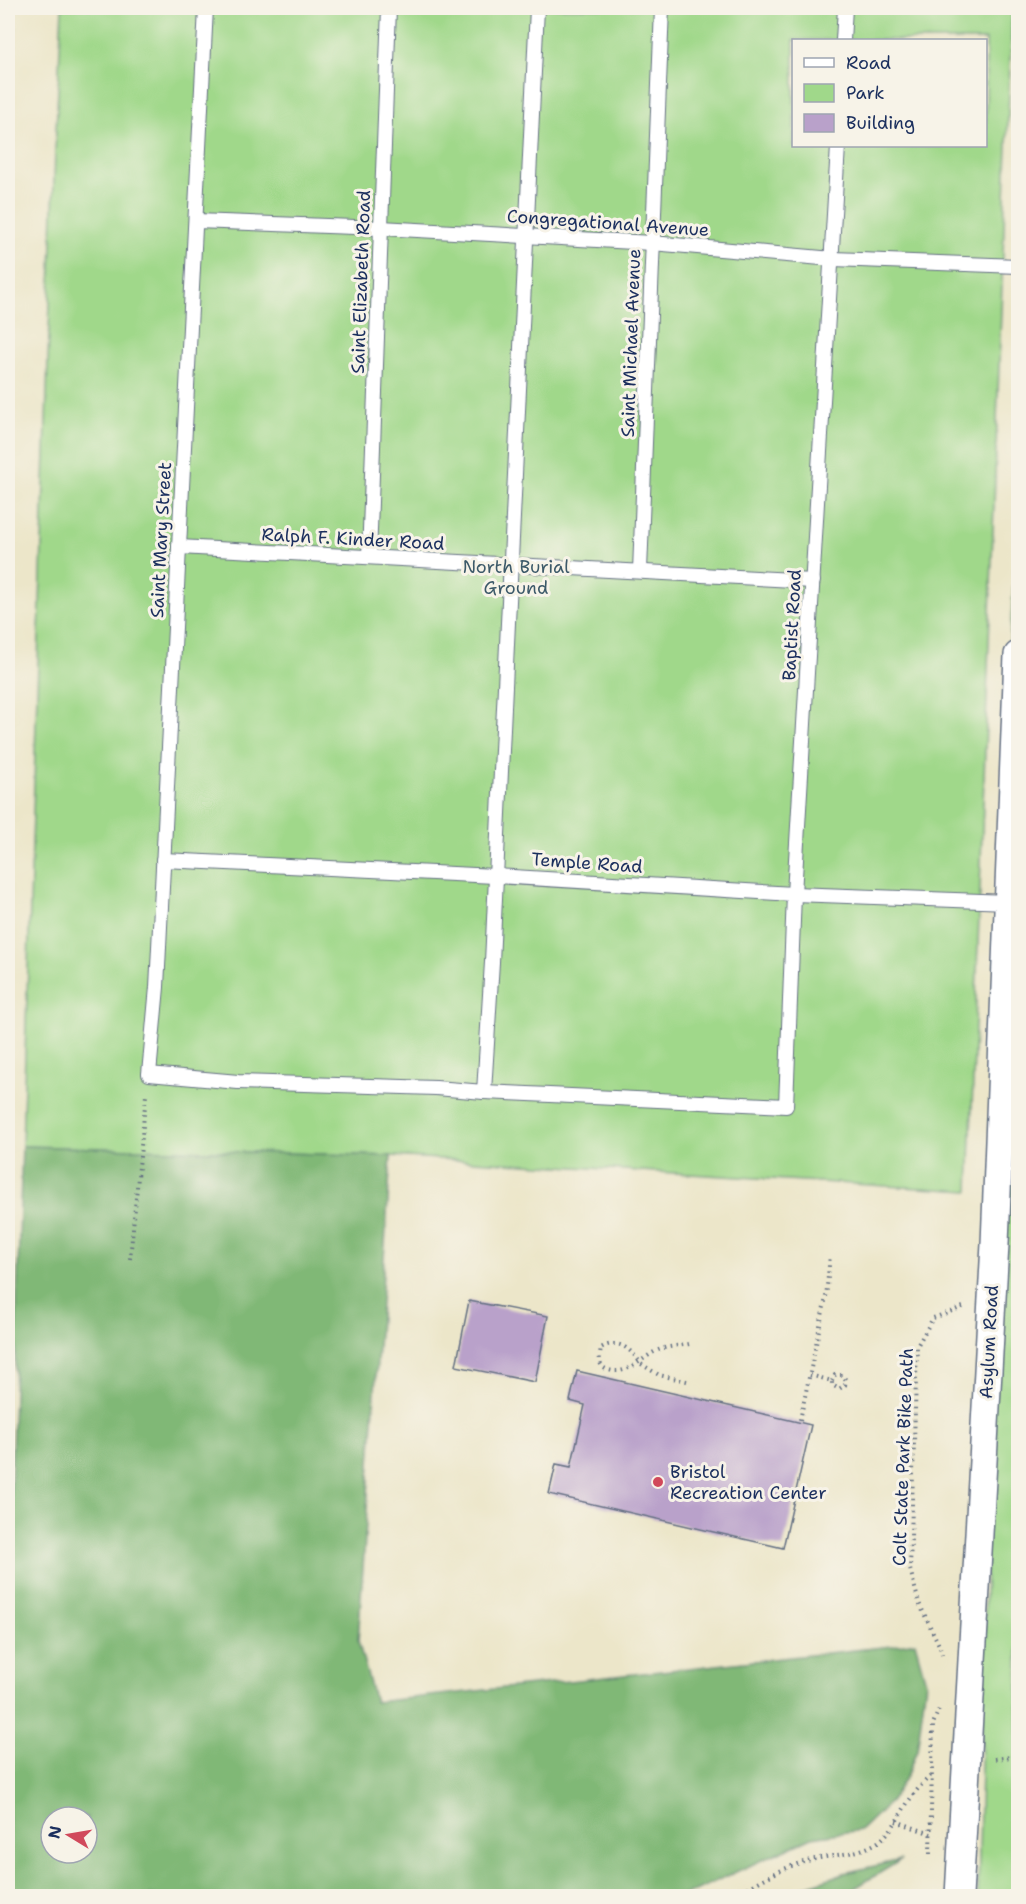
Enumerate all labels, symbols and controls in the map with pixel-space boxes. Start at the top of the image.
legend [792,39,987,147]
text: Road [846,51,891,75]
text: Park [846,81,885,105]
text: Building [846,111,915,135]
street label: Saint Elizabeth Road [346,190,376,374]
street label: Congregational Avenue [506,204,710,242]
street label: Saint Michael Avenue [616,248,646,438]
street label: Saint Mary Street [145,461,177,619]
street label: Ralph F. Kinder Road [261,522,445,556]
park label: North Burial Ground [462,555,570,600]
street label: Baptist Road [777,569,807,681]
street label: Temple Road [531,847,643,879]
street label: Asylum Road [974,1284,1004,1400]
street label: Colt State Park Bike Path [887,1347,919,1567]
place label: Bristol Recreation Center [670,1460,827,1505]
marker: Bristol Recreation Center [651,1475,665,1489]
north arrow [39,1805,99,1865]
text: N [43,1824,66,1840]

